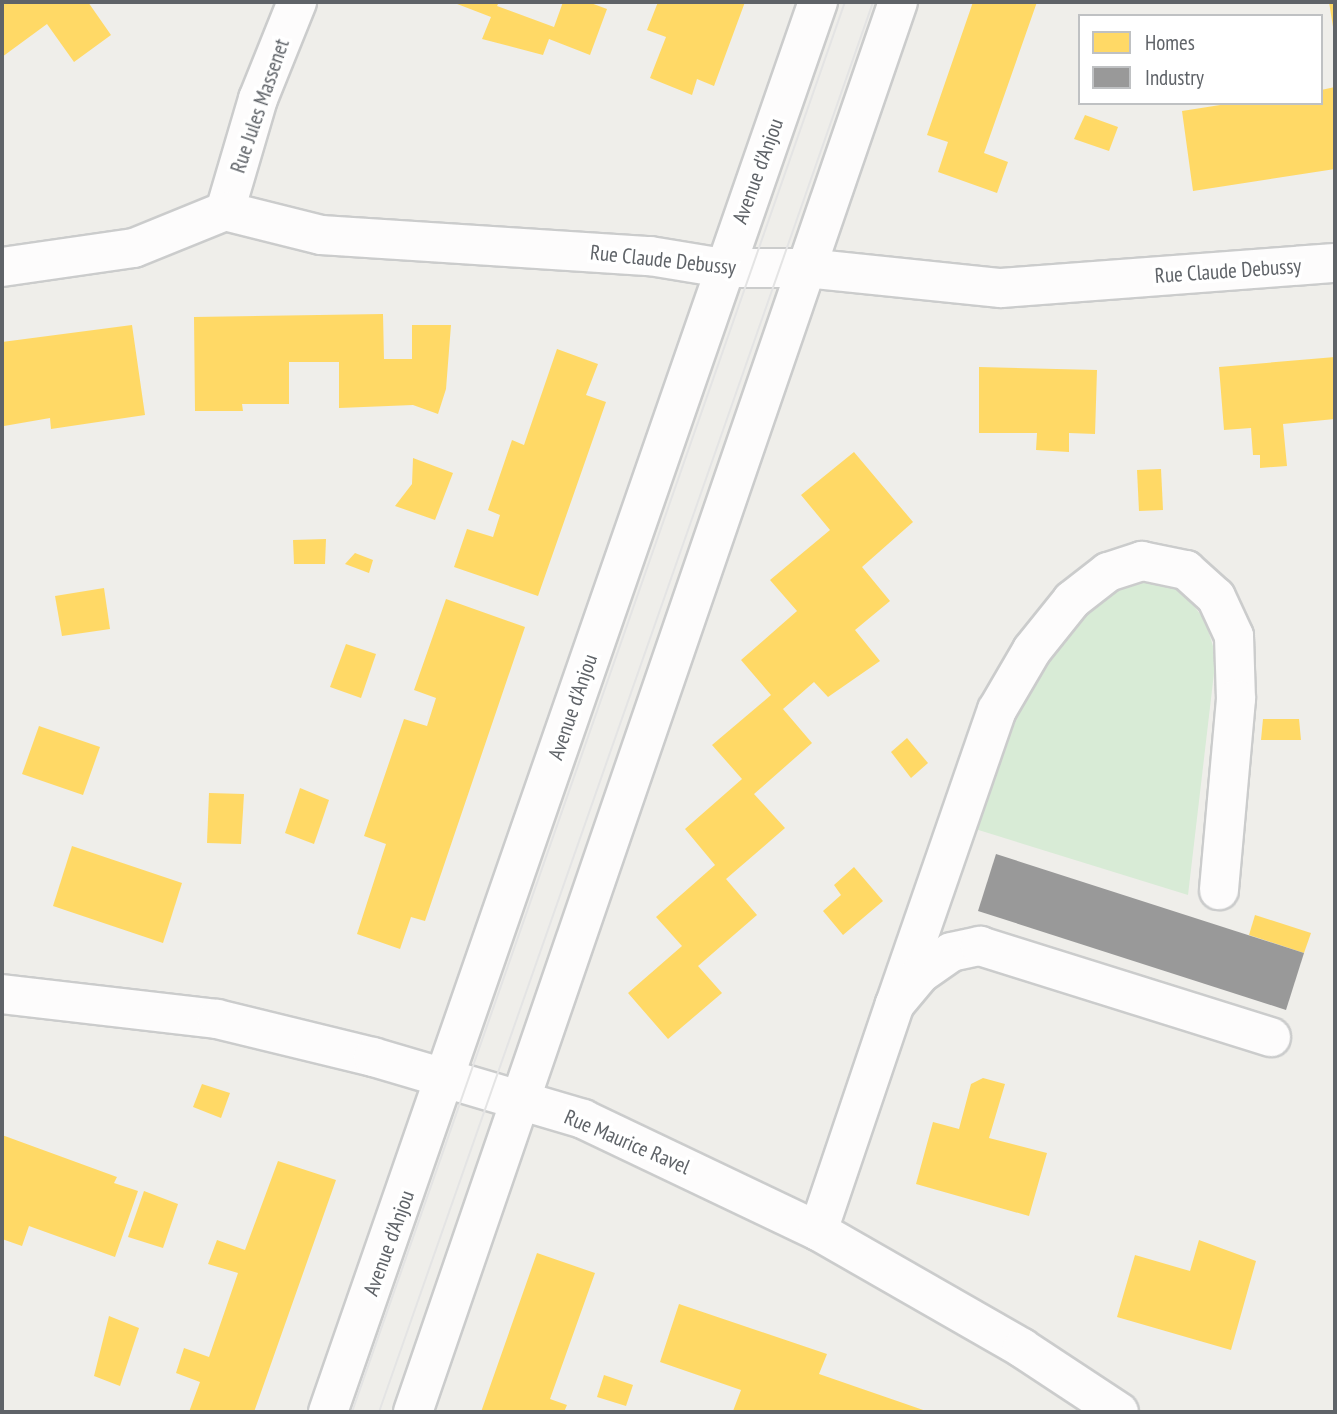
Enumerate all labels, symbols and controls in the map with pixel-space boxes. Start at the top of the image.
legend [1078,14,1323,105]
text: Homes [1145,29,1195,56]
street label: Rue Jules Massenet [225,36,295,176]
text: Industry [1145,64,1204,91]
street label: Avenue d'Anjou [727,115,789,227]
street label: Rue Claude Debussy [589,240,737,280]
street label: Rue Claude Debussy [1154,253,1302,289]
street label: Avenue d'Anjou [543,651,603,763]
street label: Rue Maurice Ravel [560,1104,694,1180]
street label: Avenue d'Anjou [358,1187,420,1299]

